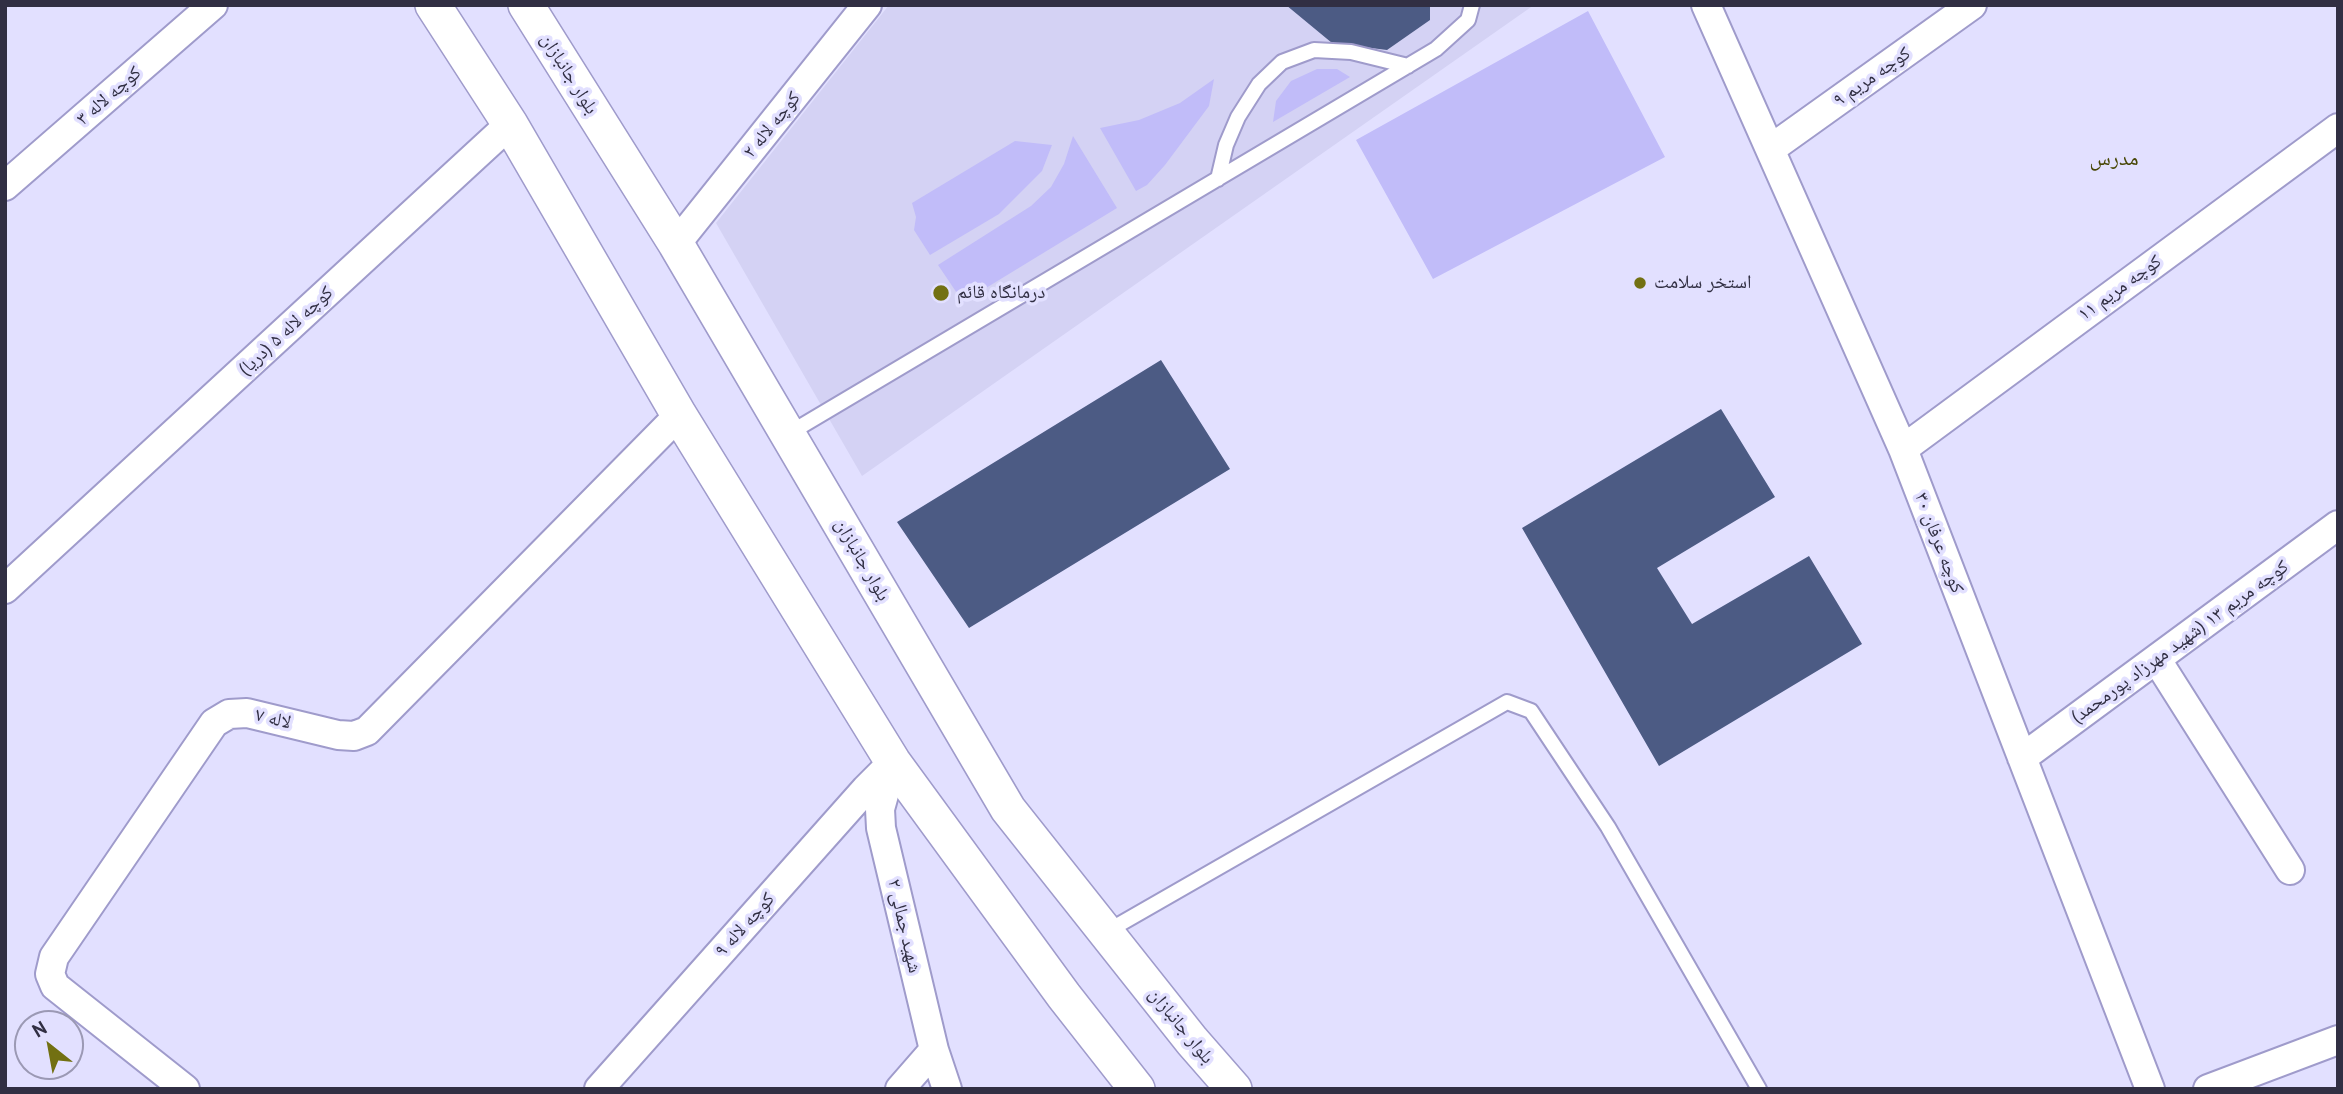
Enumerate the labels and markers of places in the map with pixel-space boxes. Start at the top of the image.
place label: استخر سلامت [1654,272,1752,294]
marker: استخر سلامت [1632,275,1648,291]
place label: درمانگاه قائم [957,282,1045,304]
marker: درمانگاه قائم [931,283,951,303]

